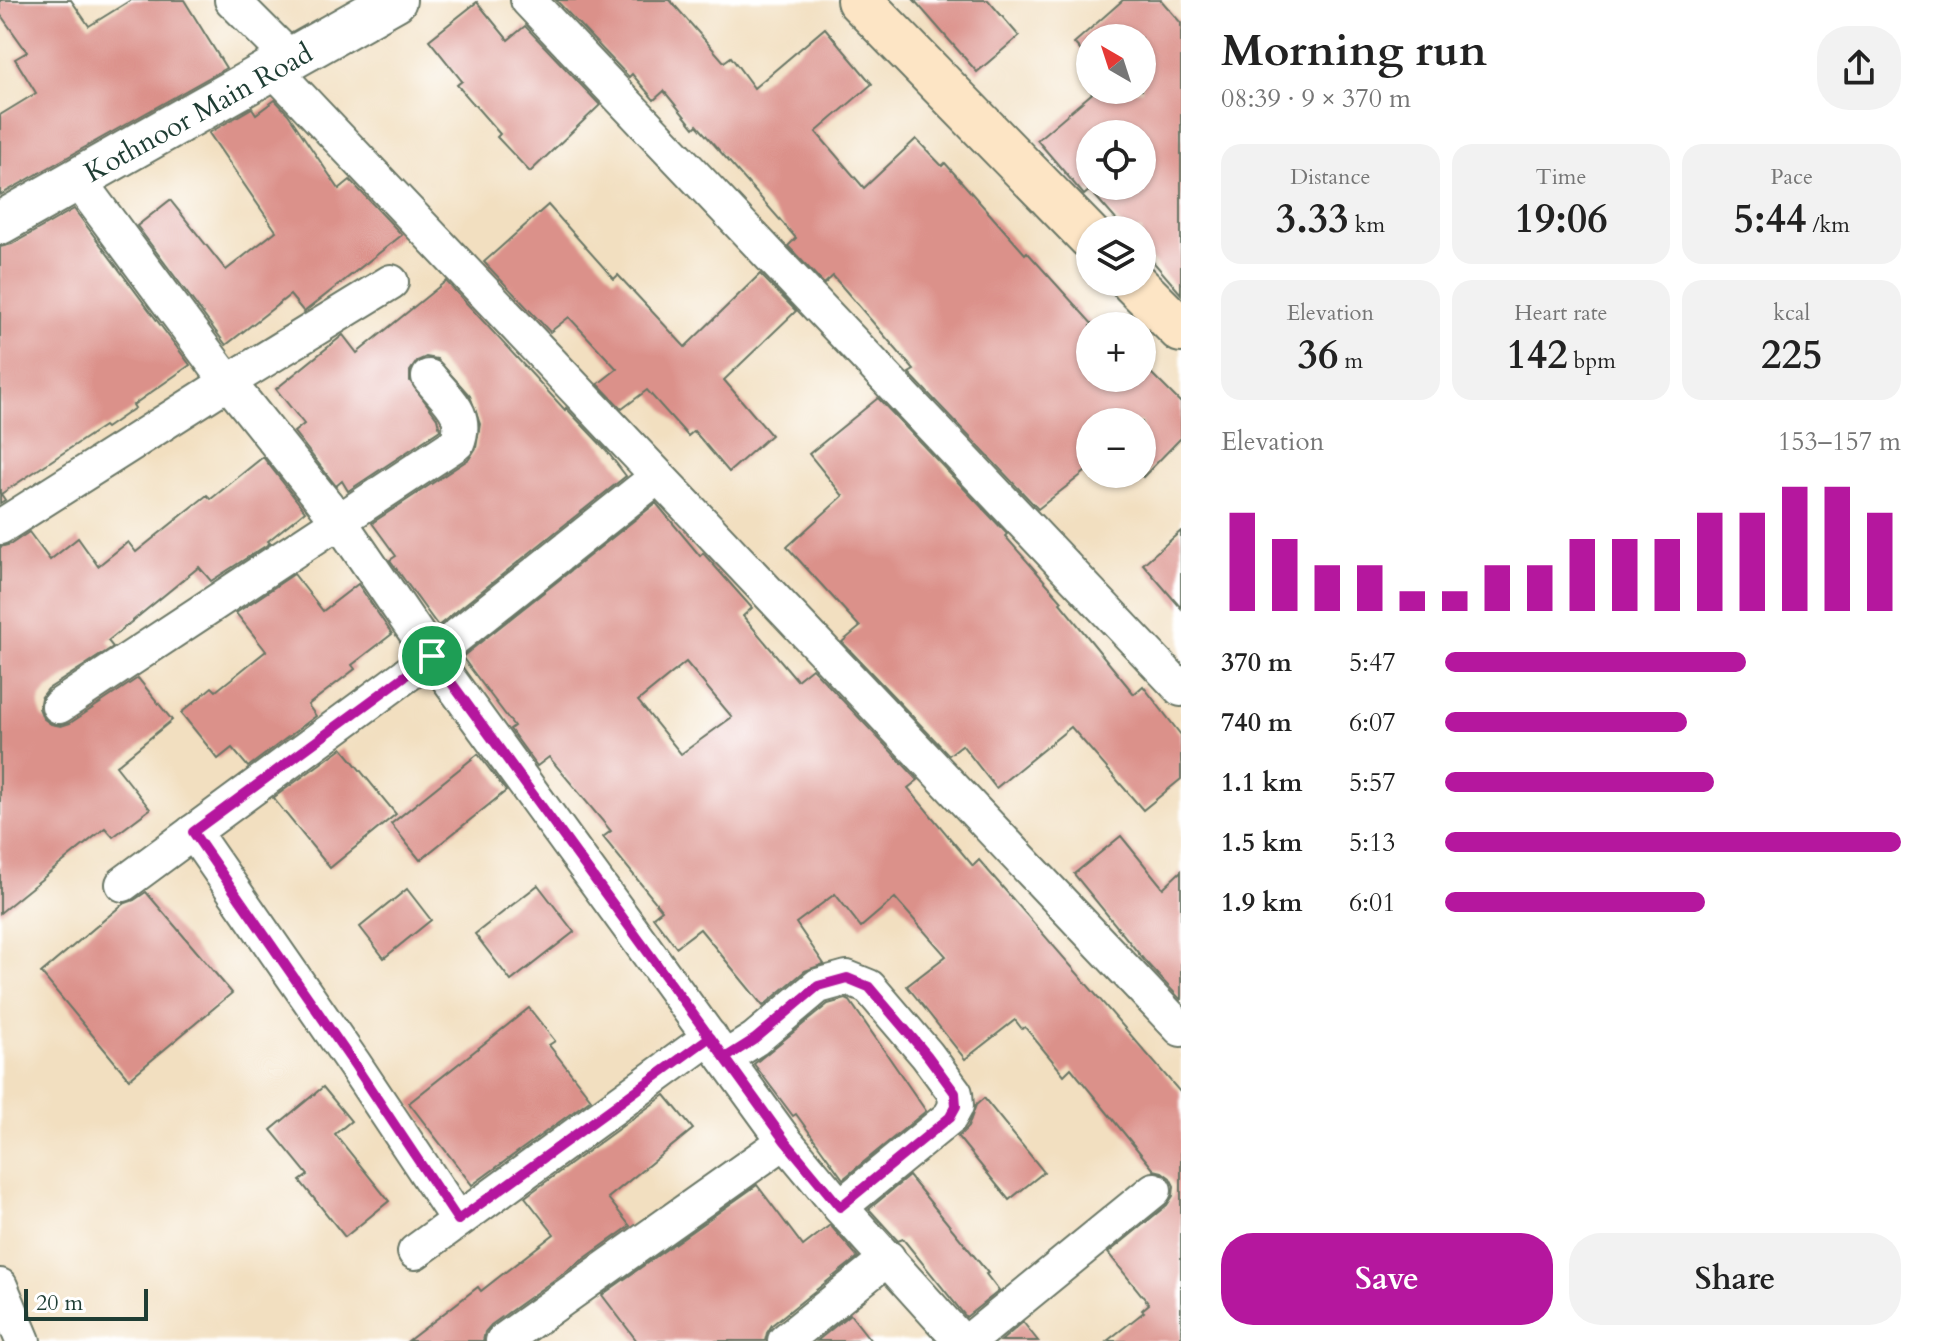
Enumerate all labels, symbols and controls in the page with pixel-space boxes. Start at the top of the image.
text: Morning run [1221,21,1487,81]
north arrow [1076,24,1156,104]
map controls [1076,24,1156,488]
button: share [1817,26,1901,110]
street label: Kothnoor Main Road [78,34,319,191]
text: 08:39 · 9 × 370 m [1221,81,1411,116]
button: locate [1076,120,1156,200]
text: Distance [1290,162,1371,192]
text: Time [1536,162,1586,192]
text: Pace [1770,162,1813,192]
text: 3.33 [1276,192,1349,247]
text: 19:06 [1514,192,1608,247]
text: 5:44 [1733,192,1806,247]
text: km [1349,210,1385,240]
text: /km [1806,210,1850,240]
button: layers [1076,216,1156,296]
text: Elevation [1287,298,1374,328]
text: Heart rate [1514,298,1608,328]
text: kcal [1773,298,1810,328]
button: + [1076,312,1156,392]
text: 36 [1298,328,1339,383]
text: 142 [1506,328,1568,383]
text: 225 [1761,328,1822,383]
text: m [1339,346,1363,376]
text: bpm [1568,346,1616,376]
button: − [1076,408,1156,488]
text: Elevation [1221,424,1324,459]
text: 153–157 m [1778,424,1901,459]
pin [398,622,466,690]
icon: arrive [410,634,454,678]
text: 370 m [1221,645,1292,680]
text: 5:47 [1349,645,1396,680]
text: 740 m [1221,705,1292,740]
text: 6:07 [1349,705,1396,740]
text: 1.1 km [1221,765,1302,800]
text: 5:57 [1349,765,1396,800]
text: 1.5 km [1221,825,1302,860]
text: 5:13 [1349,825,1396,860]
text: 1.9 km [1221,885,1302,920]
text: 6:01 [1349,885,1396,920]
button: Save [1221,1233,1553,1325]
button: Share [1569,1233,1901,1325]
scale bar [24,1285,148,1321]
text: 20 m [36,1288,83,1318]

